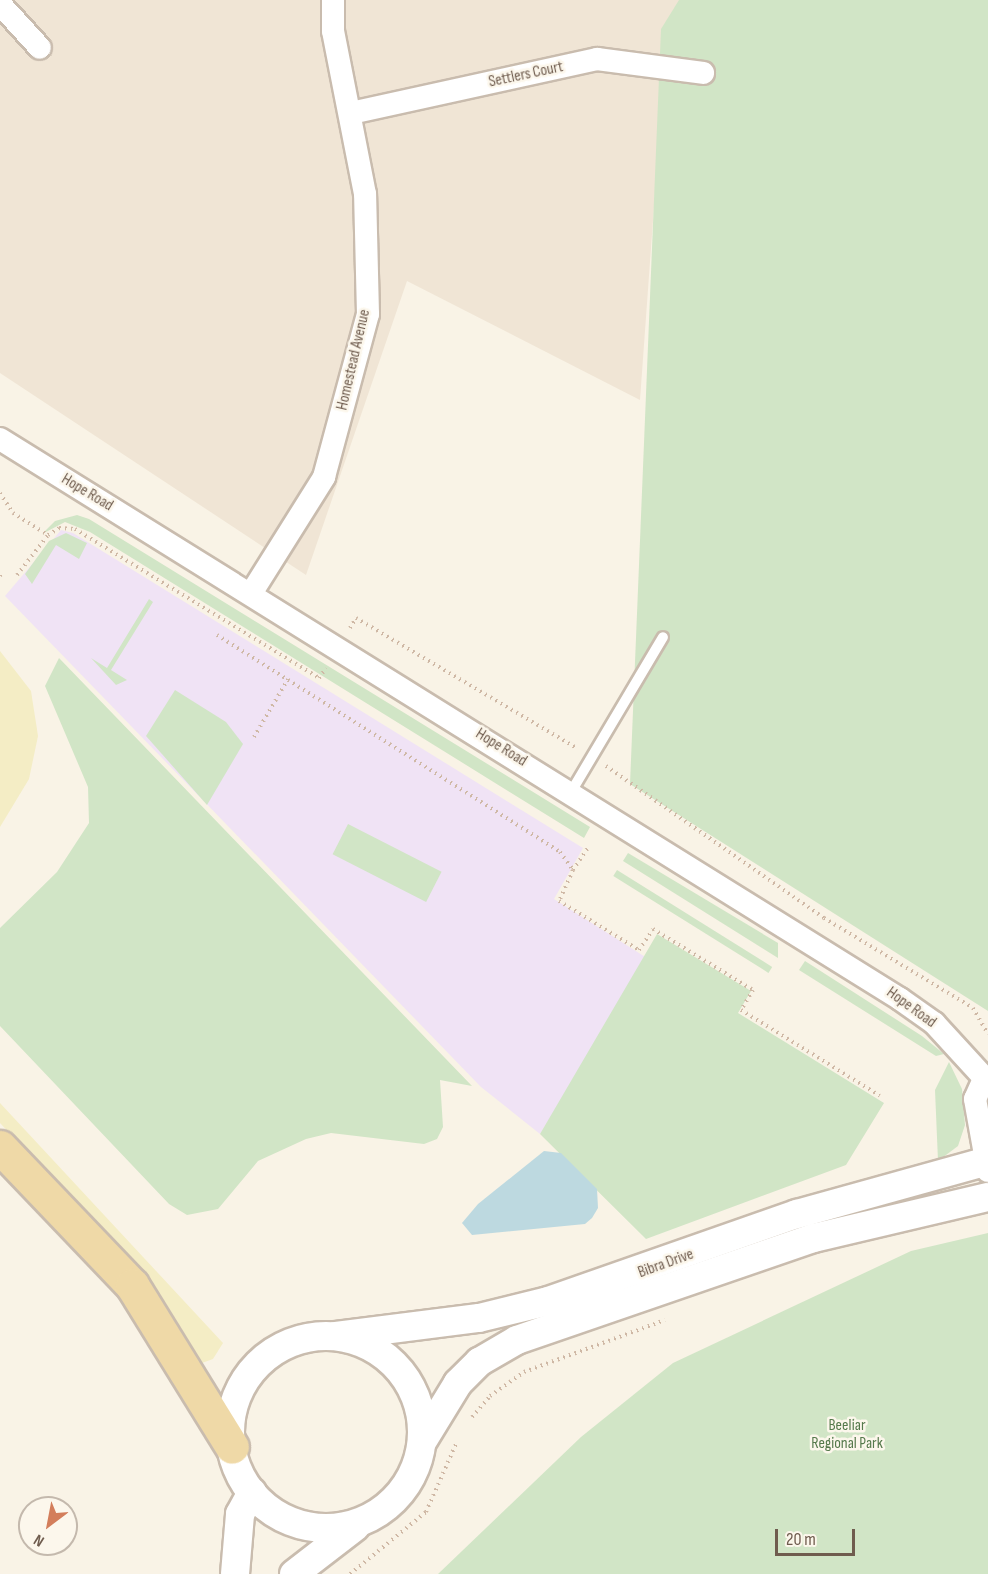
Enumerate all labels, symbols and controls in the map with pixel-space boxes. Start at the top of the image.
street label: Settlers Court [487,58,565,92]
street label: Homestead Avenue [333,308,375,412]
street label: Hope Road [58,470,116,516]
street label: Hope Road [472,725,530,771]
street label: Hope Road [882,983,940,1033]
street label: Bibra Drive [636,1245,696,1283]
park label: Beeliar Regional Park [811,1416,883,1454]
north arrow [18,1496,78,1556]
scale bar [778,1517,858,1555]
text: 20 m [786,1529,816,1550]
text: N [31,1530,48,1550]

